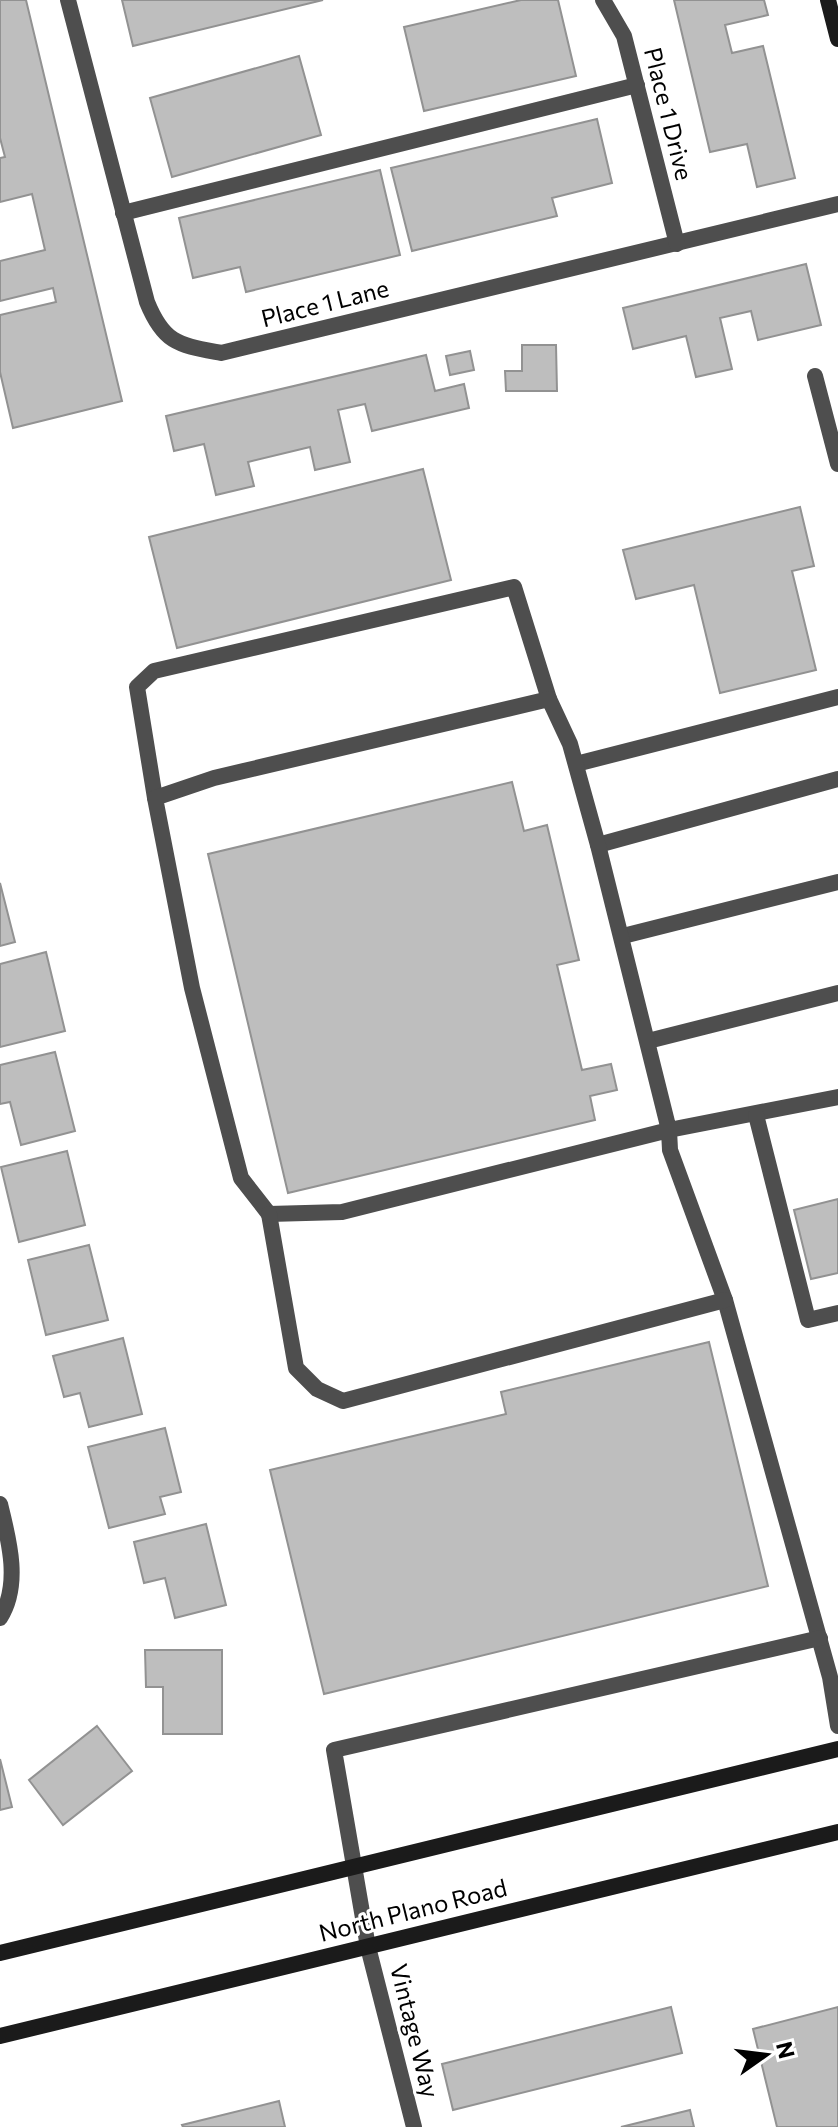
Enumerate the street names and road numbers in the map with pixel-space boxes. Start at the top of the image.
street label: Place 1 Drive [639,44,700,183]
street label: Place 1 Lane [258,273,391,332]
street label: North Plano Road [316,1872,510,1947]
street label: Vintage Way [385,1961,446,2100]

